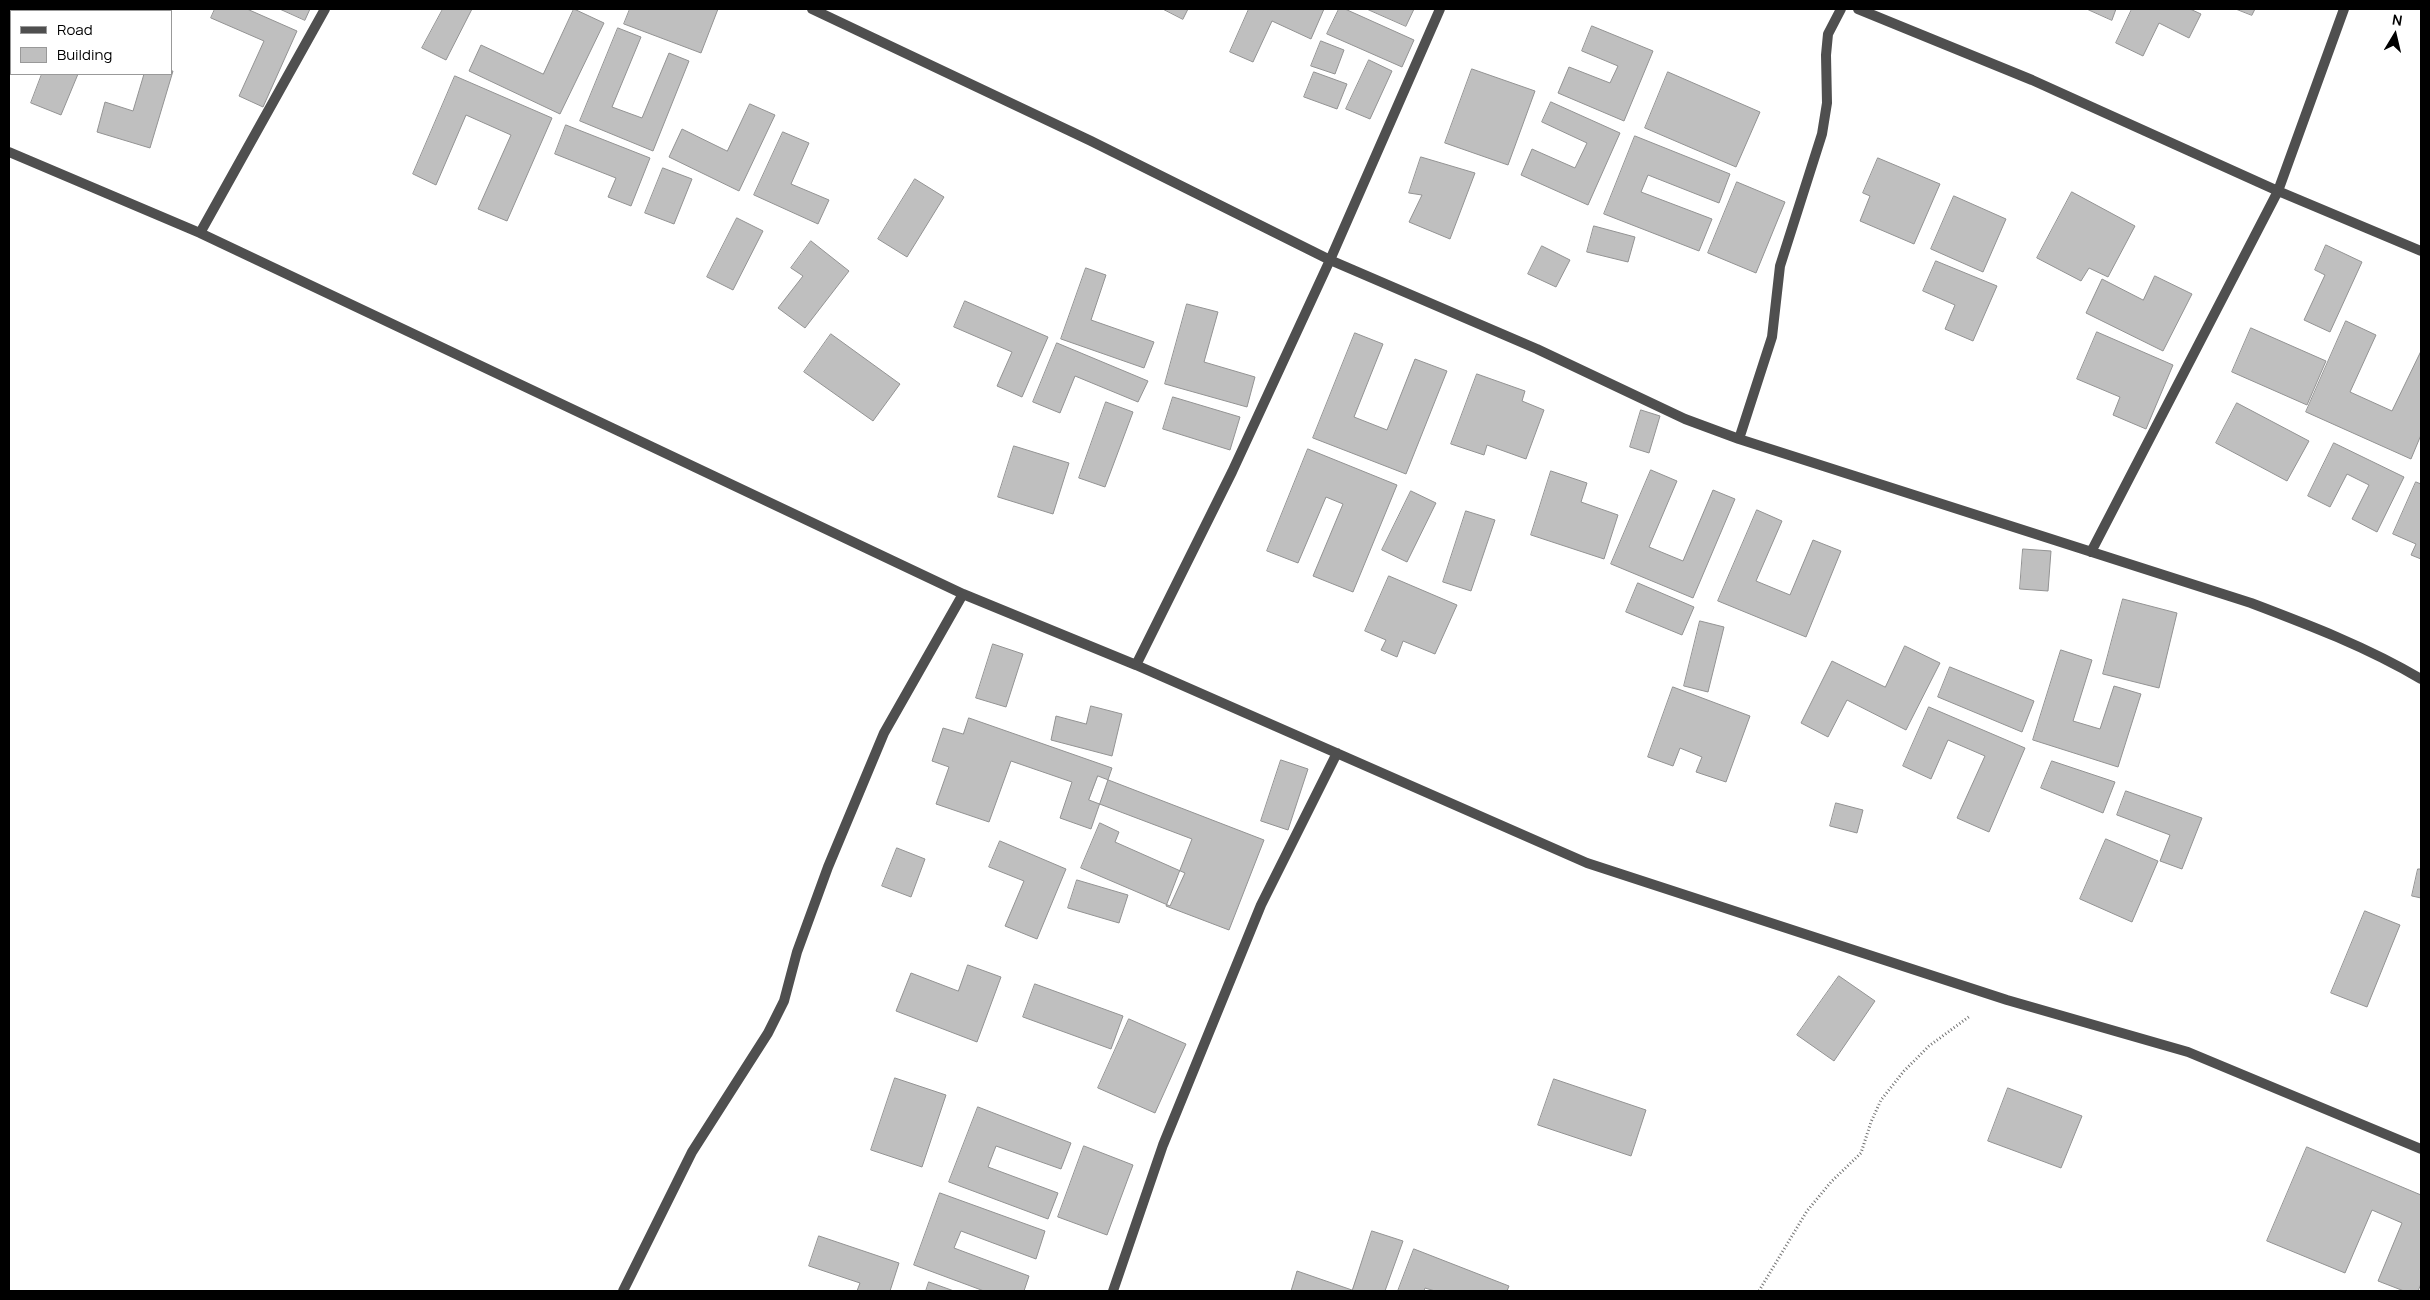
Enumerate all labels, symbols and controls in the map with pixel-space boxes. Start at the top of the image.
legend [10,10,172,75]
north arrow [2370,10,2420,60]
text: N [2391,10,2404,30]
text: Road [57,19,93,40]
text: Building [57,44,112,65]

